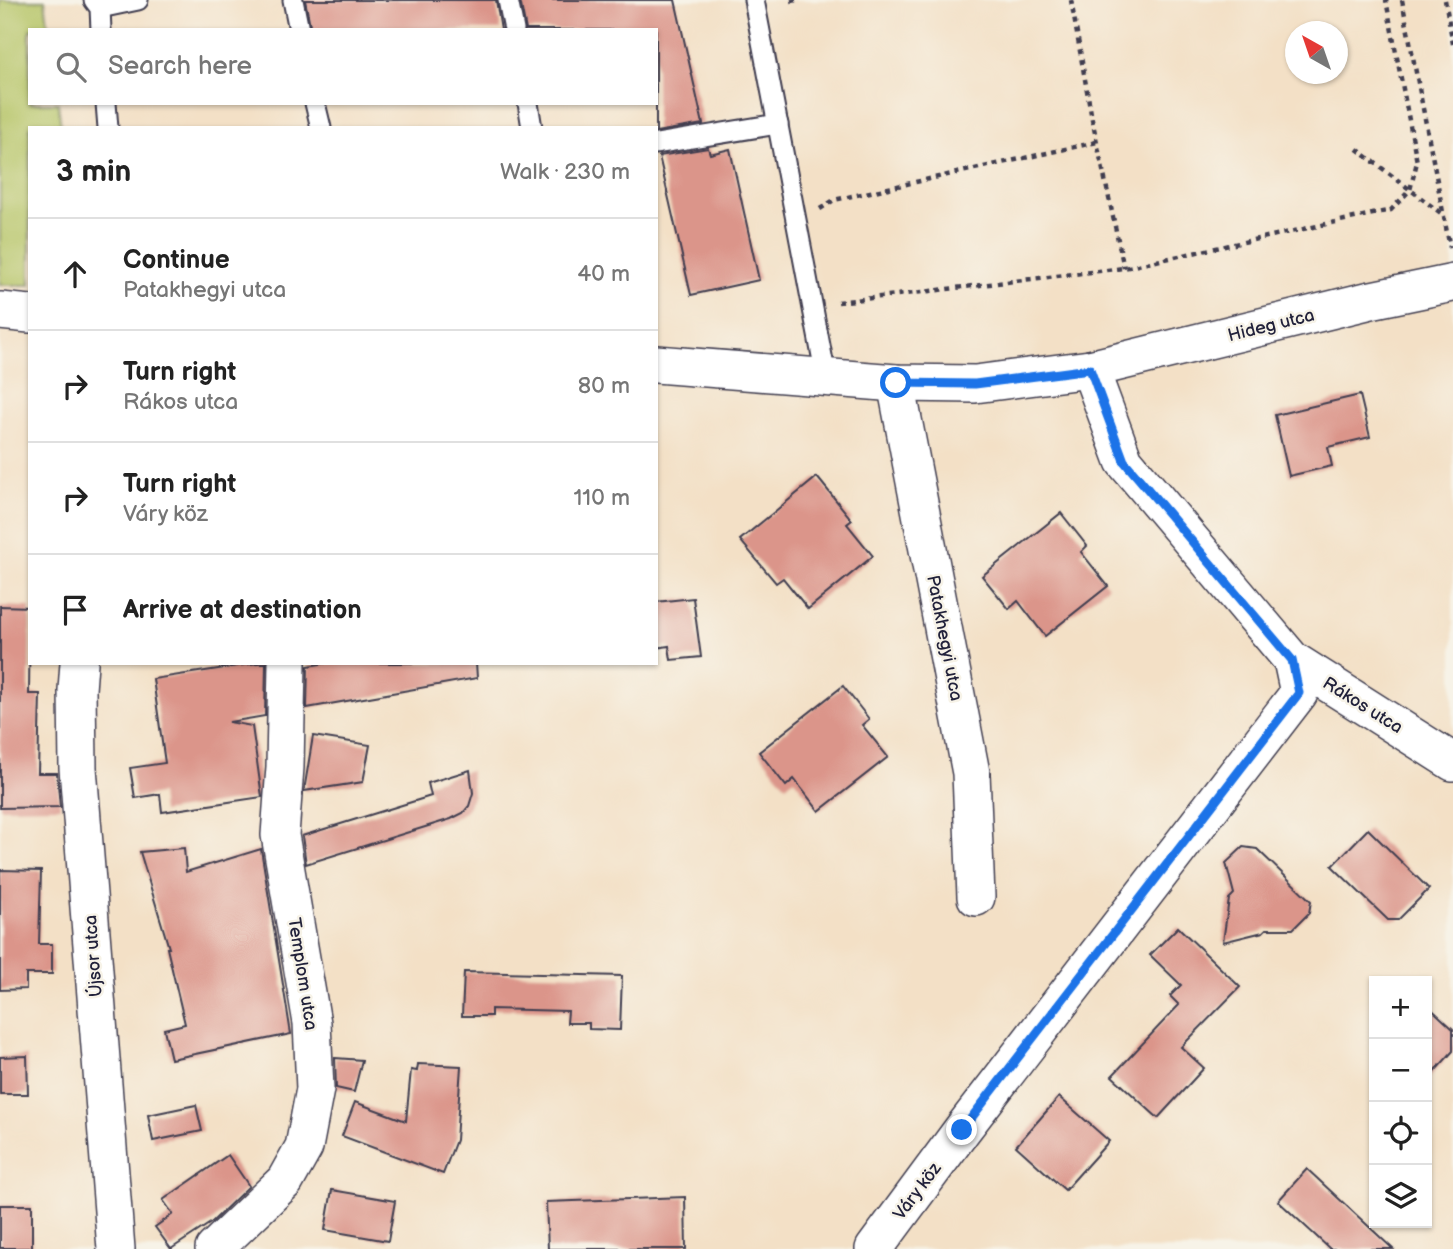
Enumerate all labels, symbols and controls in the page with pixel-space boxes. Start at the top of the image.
north arrow [1285,21,1348,84]
search box [28,28,658,105]
icon: search [52,48,90,86]
text: Search here [108,51,252,82]
text: 3 min [56,154,131,190]
text: Walk · 230 m [500,158,630,186]
text: Continue [123,245,230,276]
icon: ahead [56,255,94,293]
text: 40 m [577,260,630,288]
text: Patakhegyi utca [123,276,286,304]
street label: Hideg utca [1226,305,1317,346]
text: Turn right [123,357,236,388]
icon: right [56,367,94,405]
route start [880,367,911,398]
text: 80 m [578,372,630,400]
text: Rákos utca [123,388,238,416]
text: Turn right [123,469,236,500]
icon: right [56,479,94,517]
text: 110 m [573,484,630,512]
text: Váry köz [123,500,208,528]
street label: Patakhegyi utca [922,573,967,703]
icon: arrive [56,591,94,629]
text: Arrive at destination [123,595,362,626]
street label: Rákos utca [1319,673,1407,738]
street label: Újsor utca [78,914,107,998]
street label: Templom utca [283,916,322,1032]
map controls [1369,976,1432,1228]
button: + [1369,976,1432,1039]
button: − [1369,1039,1432,1102]
button: locate [1369,1102,1432,1165]
route end [946,1114,977,1145]
street label: Váry köz [889,1158,946,1224]
button: layers [1369,1165,1432,1228]

